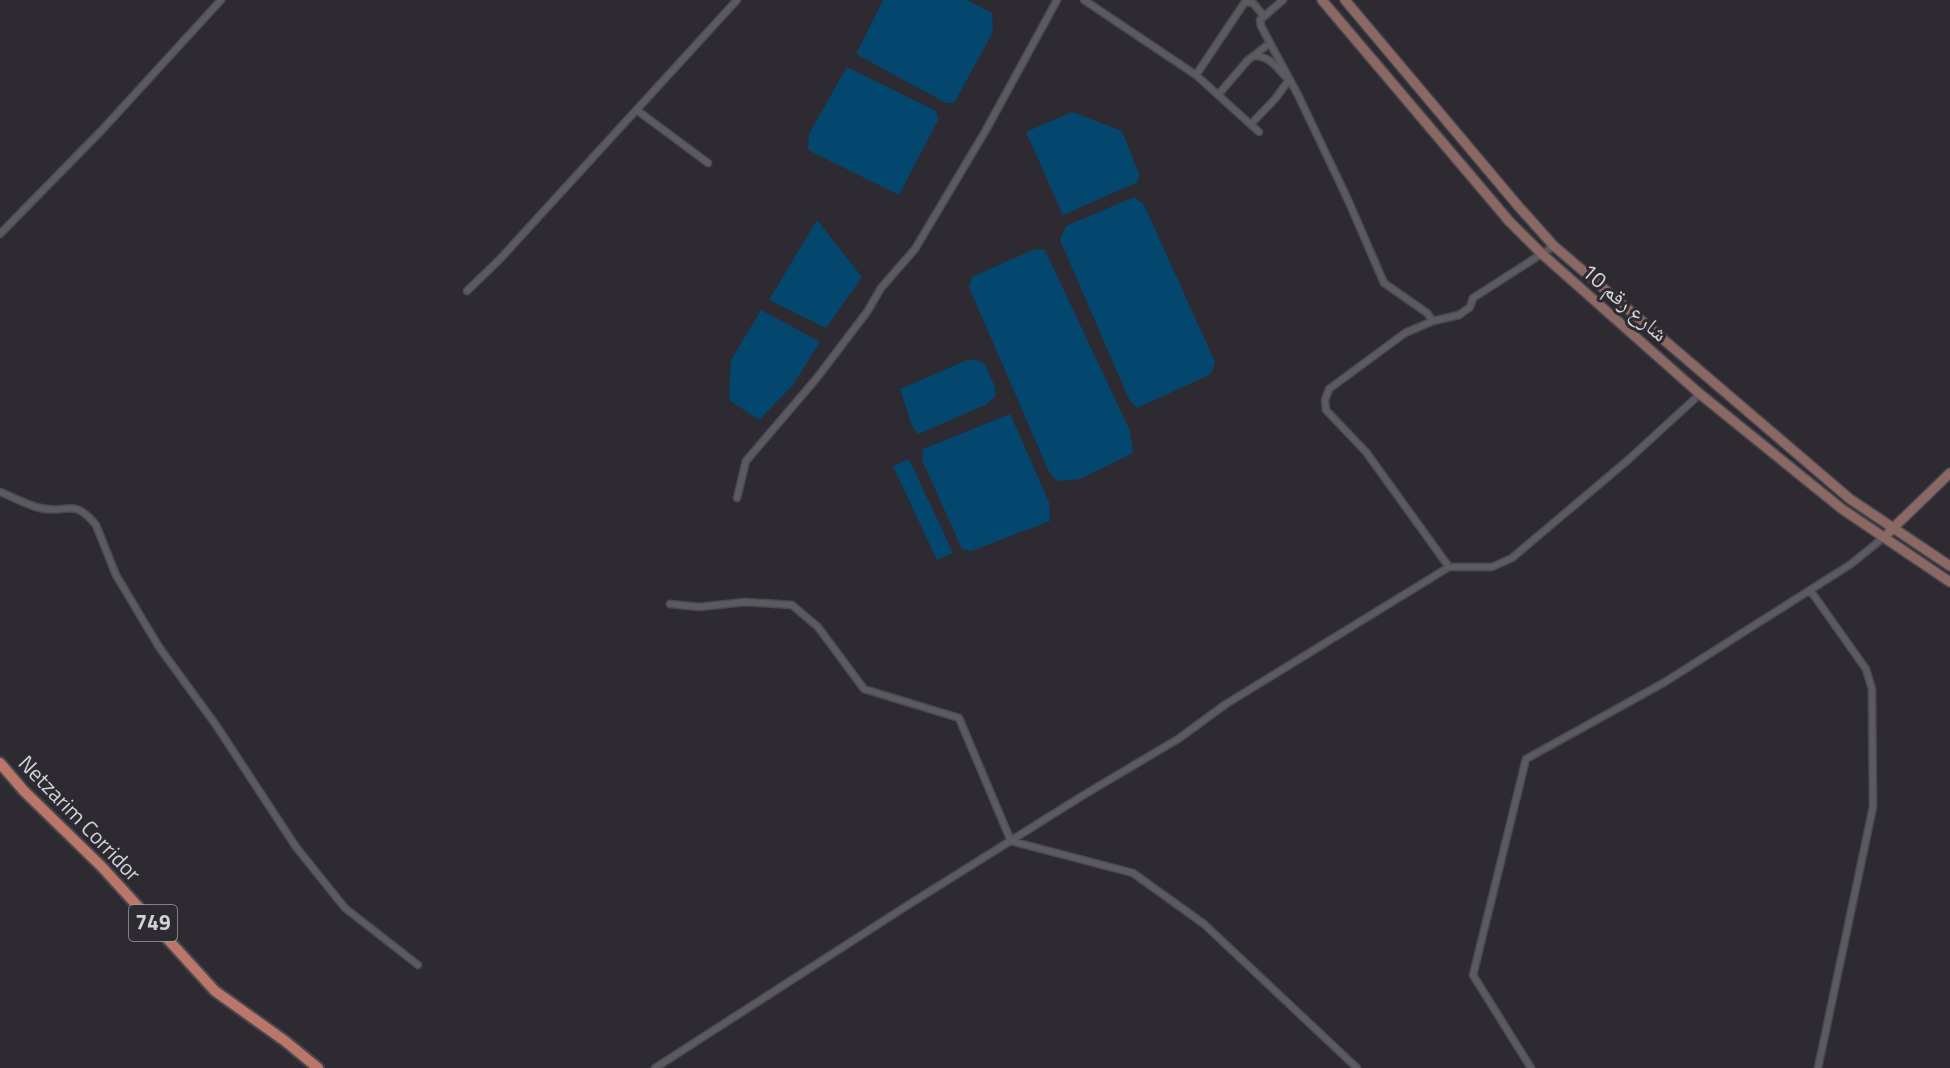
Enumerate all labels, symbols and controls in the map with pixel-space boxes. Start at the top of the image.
street label: شارع رقم 10 [1574,255,1676,349]
street label: Netzarim Corridor [11,747,150,889]
road number: 749 [129,905,177,941]

